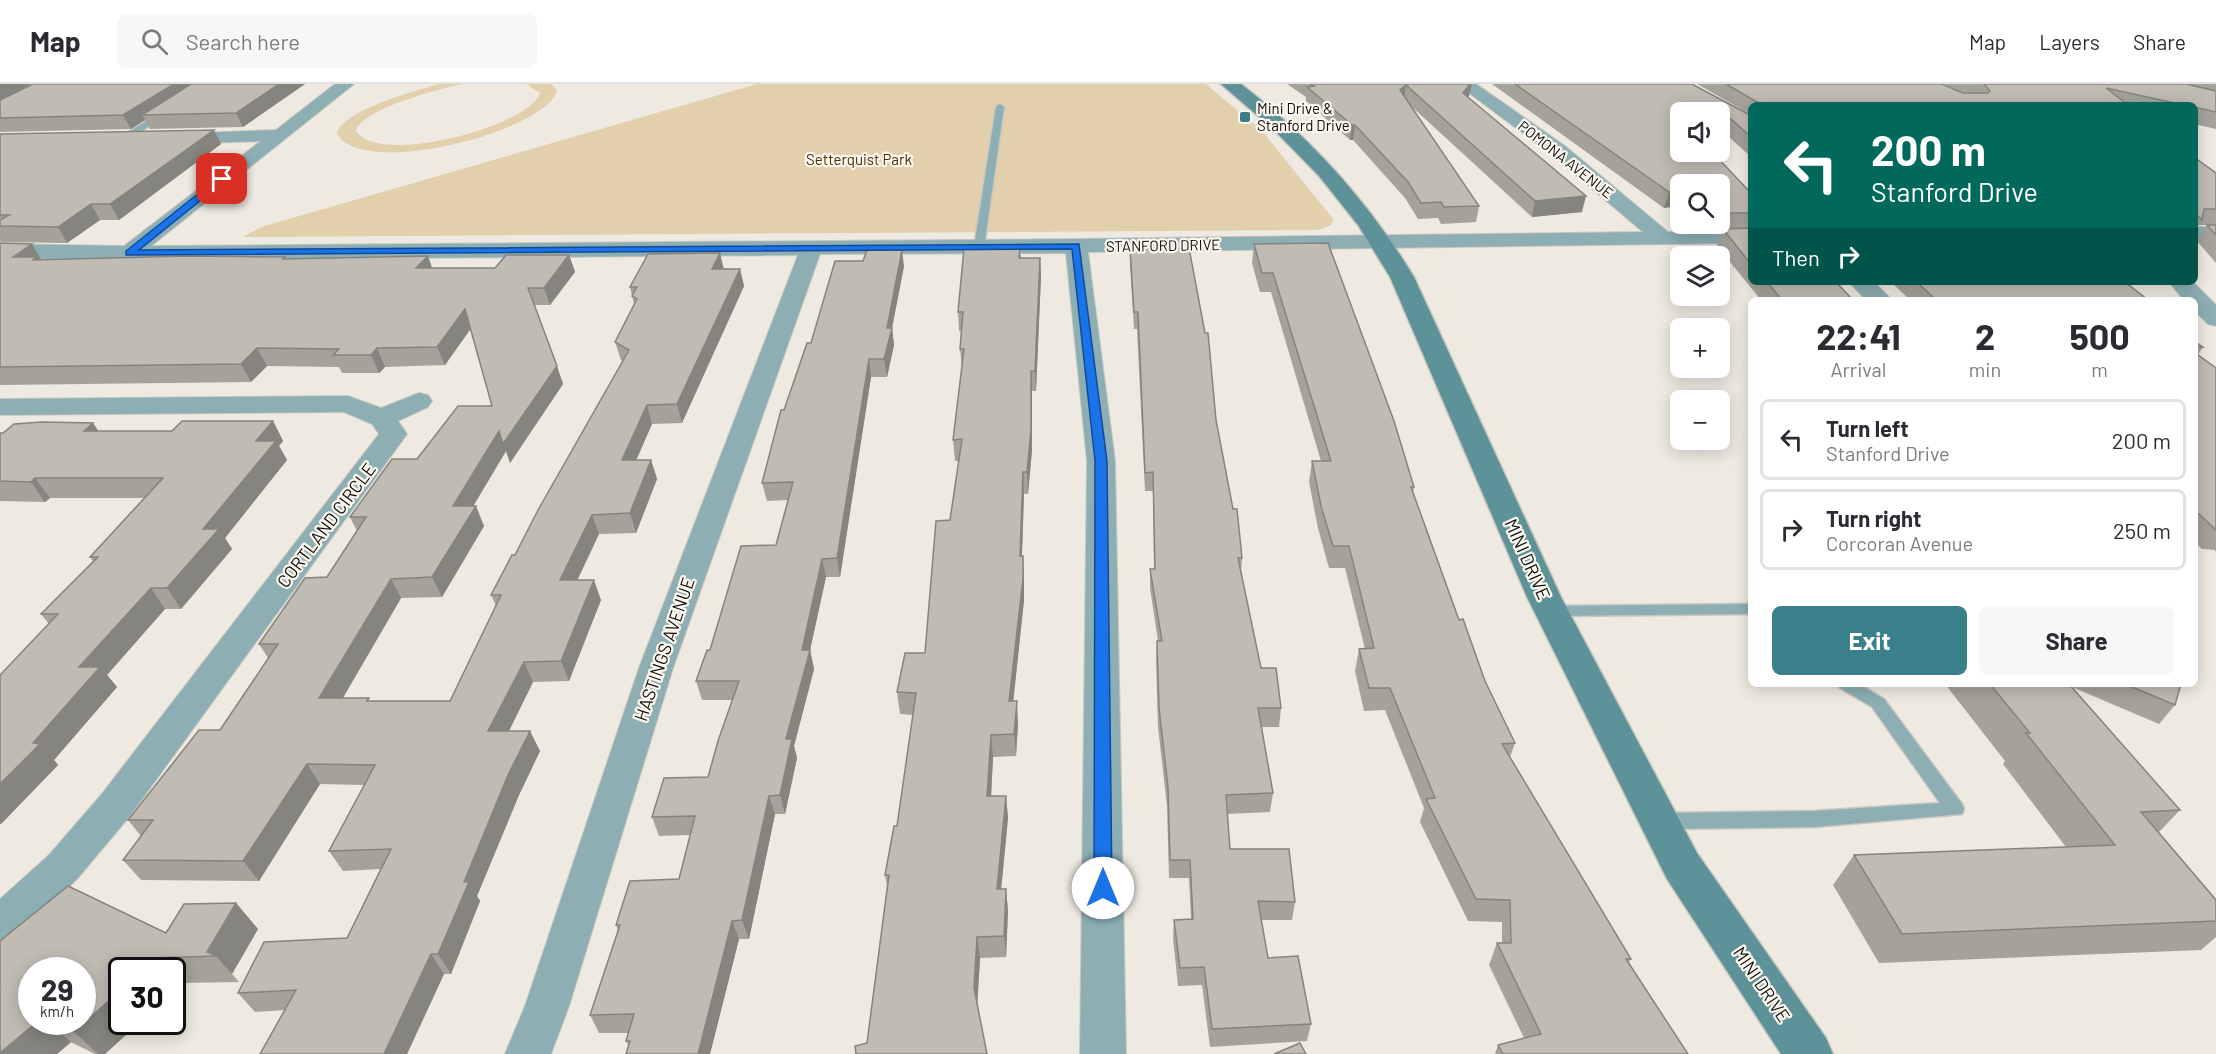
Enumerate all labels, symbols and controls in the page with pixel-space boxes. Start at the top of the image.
search box [117,14,537,68]
text: Map [30,24,81,58]
icon: search [138,25,171,58]
text: Search here [186,28,300,54]
text: Map [1969,29,2006,54]
text: Layers [2039,29,2100,54]
text: Share [2133,29,2186,54]
place label: Mini Drive & Stanford Drive [1257,99,1350,134]
map controls [1670,102,1730,450]
button: sound [1670,102,1730,162]
marker: Mini Drive & Stanford Drive [1238,110,1252,124]
street label: POMONA AVENUE [1515,116,1617,202]
text: 200 m [1871,124,1986,174]
icon: left [1772,126,1850,204]
park label: Setterquist Park [806,150,912,168]
pin [196,153,247,204]
icon: arrive [205,162,238,195]
button: search [1670,174,1730,234]
text: Stanford Drive [1871,175,2038,207]
street label: STANFORD DRIVE [1106,235,1220,255]
icon: right [1832,240,1865,273]
text: Then [1772,244,1820,270]
button: layers [1670,246,1730,306]
text: 22:41 [1816,314,1901,357]
text: 2 [1975,314,1995,357]
text: 500 [2069,314,2130,357]
button: + [1670,318,1730,378]
text: Arrival [1830,357,1886,381]
text: min [1969,357,2001,381]
text: m [2091,357,2108,381]
button: − [1670,390,1730,450]
text: Turn left [1826,415,1909,441]
icon: left [1775,423,1808,456]
text: 200 m [2112,427,2171,453]
text: Stanford Drive [1826,441,1950,465]
street label: CORTLAND CIRCLE [272,458,380,592]
text: Turn right [1826,505,1921,531]
icon: right [1775,513,1808,546]
street label: MINI DRIVE [1500,515,1556,603]
text: 250 m [2113,517,2171,543]
text: Corcoran Avenue [1826,531,1973,555]
street label: HASTINGS AVENUE [629,574,699,724]
button: Exit [1772,606,1967,675]
button: Share [1979,606,2174,675]
position arrow [1071,856,1135,920]
street label: MINI DRIVE [1729,942,1795,1026]
speed limit sign: 30 [108,957,186,1035]
text: 29 [41,971,73,1007]
text: km/h [40,1002,74,1020]

